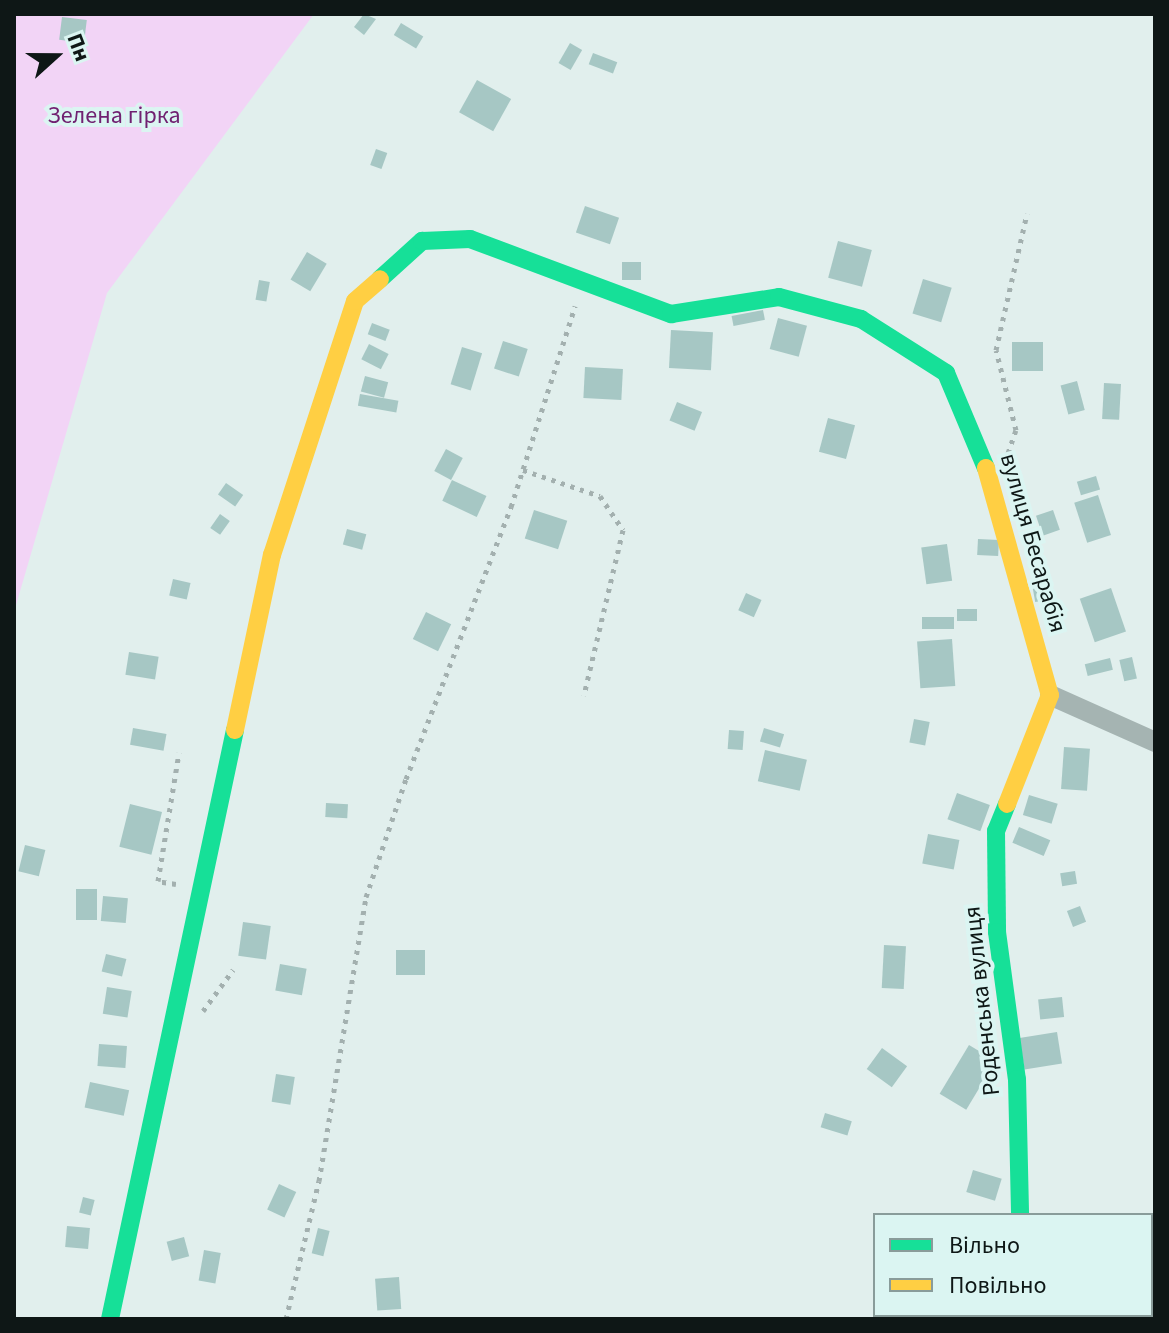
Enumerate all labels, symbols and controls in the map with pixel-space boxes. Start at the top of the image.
north arrow [16,16,96,96]
text: Пн [59,29,98,66]
park label: Зелена гірка [48,102,180,130]
street label: вулиця Бесарабія [994,450,1072,636]
street label: Роденська вулиця [958,905,1006,1097]
legend [873,1213,1153,1317]
text: Вільно [949,1228,1020,1263]
text: Повільно [949,1268,1047,1303]

